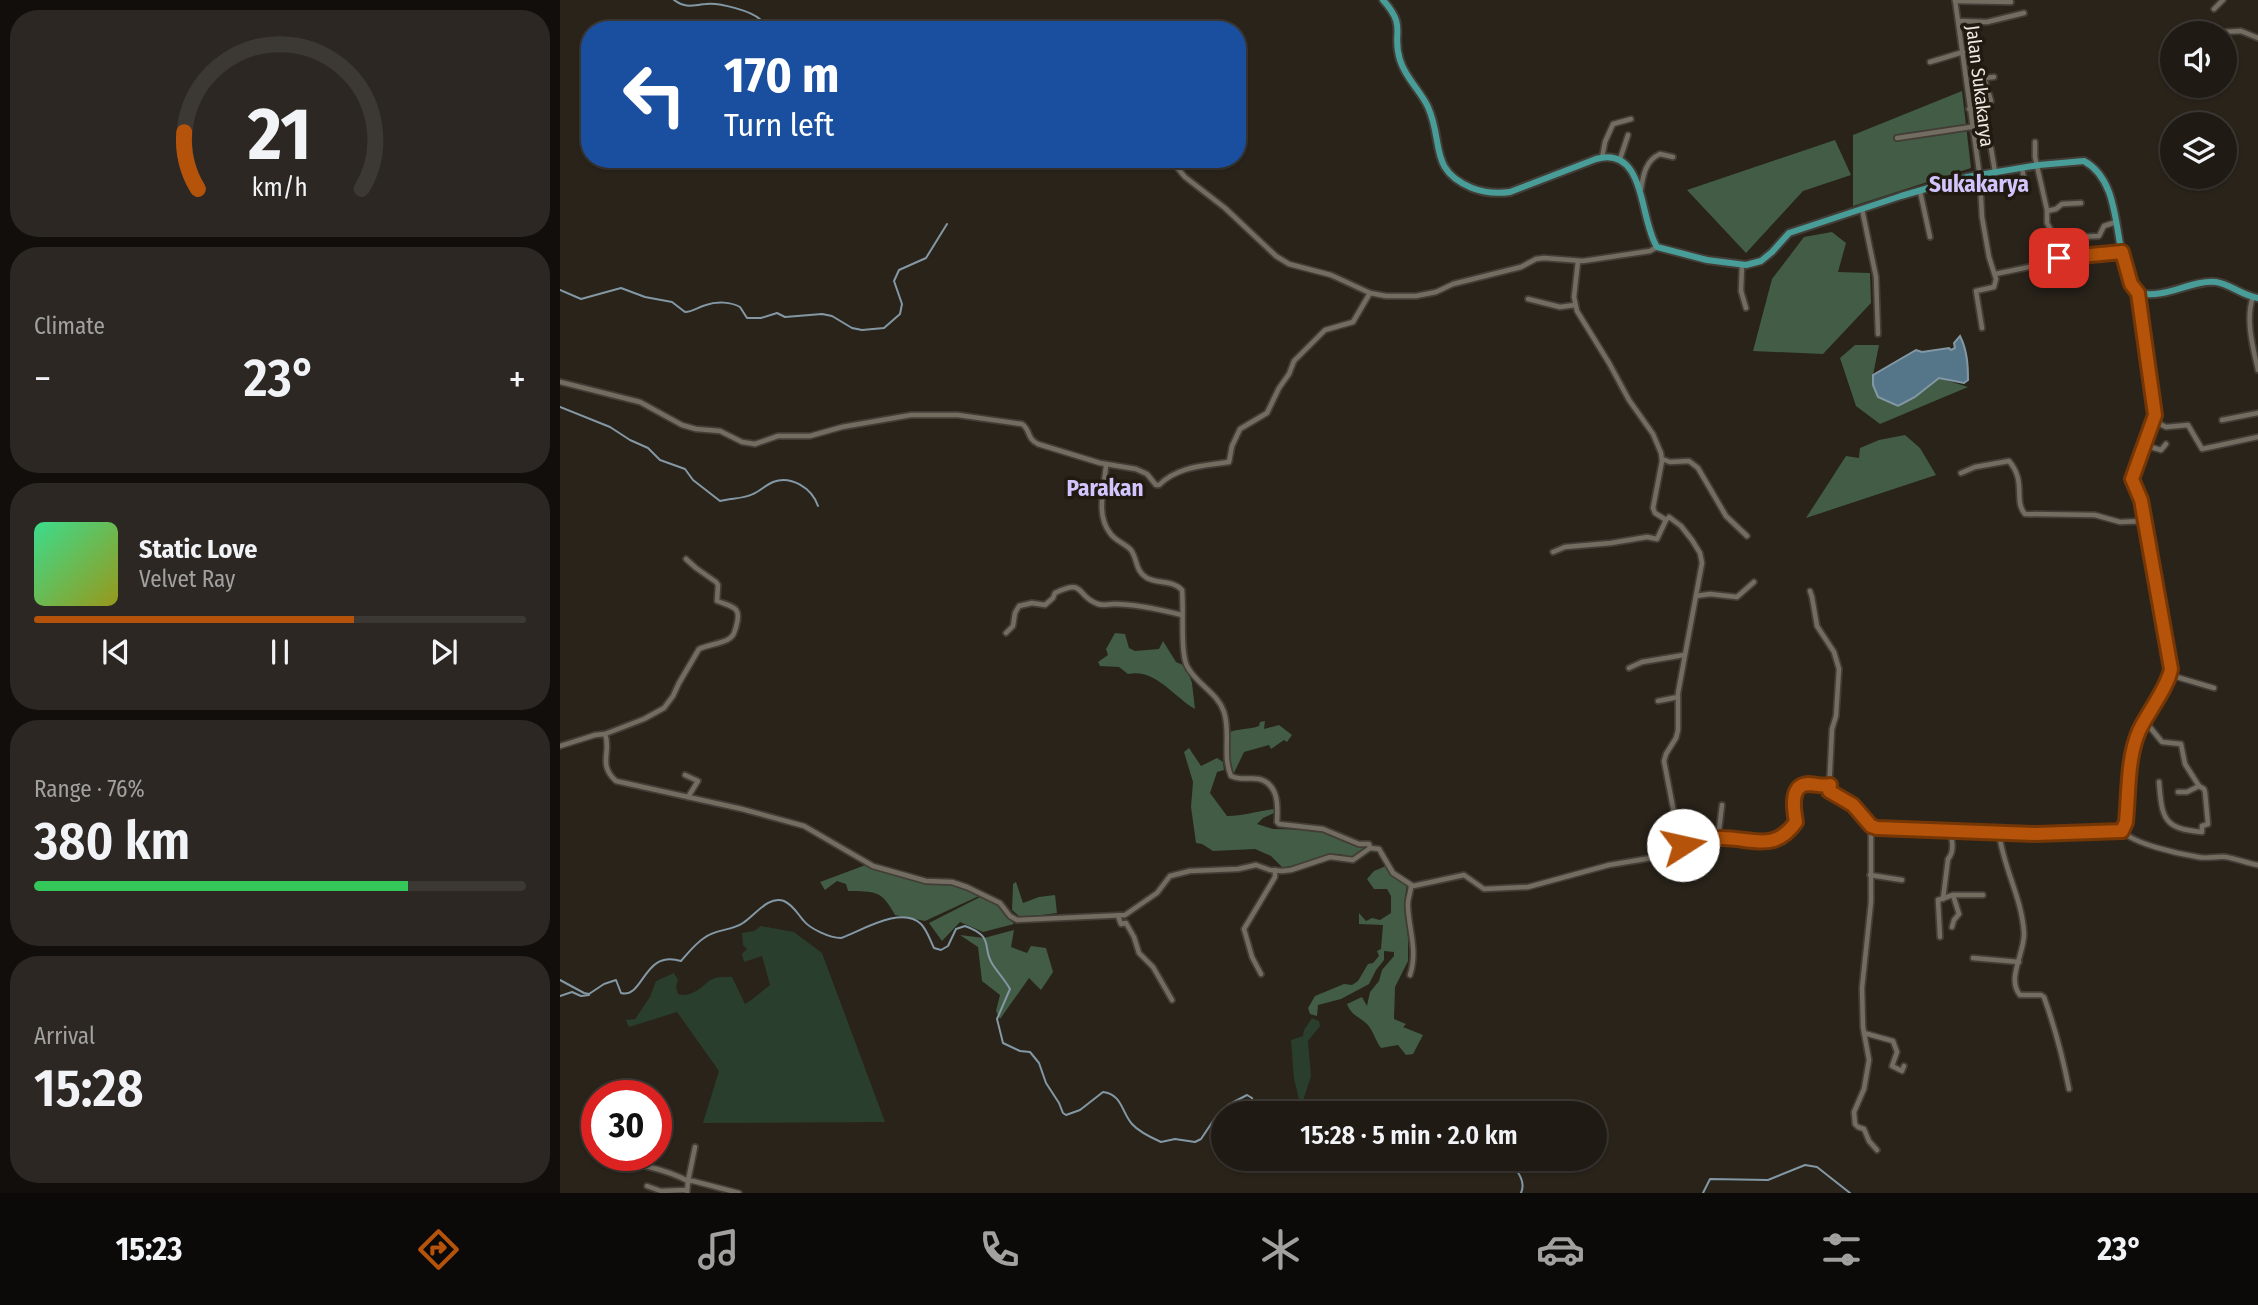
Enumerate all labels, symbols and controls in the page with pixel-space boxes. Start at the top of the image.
map controls [2160,21,2237,189]
button: sound [2160,21,2237,98]
street label: Jalan Sukakarya [1961,24,1999,148]
text: 170 m [724,46,840,105]
icon: left [609,49,700,140]
text: 21 [247,92,312,179]
text: Turn left [724,106,834,144]
button: layers [2160,112,2237,189]
district label: Sukakarya [1929,170,2029,198]
text: km/h [252,173,308,203]
pin [2029,228,2089,288]
icon: arrive [2040,239,2078,277]
text: Climate [34,312,105,340]
text: 23° [244,347,316,410]
text: − [34,356,51,402]
text: + [509,356,526,402]
district label: Parakan [1067,474,1143,502]
text: Static Love [139,534,257,565]
text: Velvet Ray [139,565,235,593]
icon: previous [97,633,135,671]
icon: pause [261,633,299,671]
icon: next [425,633,463,671]
text: Range · 76% [34,775,145,803]
position arrow [1646,808,1720,882]
text: 380 km [34,810,190,873]
text: Arrival [34,1022,95,1050]
text: 15:28 [34,1057,144,1120]
speed limit sign: 30 [581,1080,672,1171]
text: 15:28 · 5 min · 2.0 km [1300,1120,1518,1151]
icon: directions [414,1225,463,1274]
icon: music [694,1225,743,1274]
icon: phone [975,1225,1024,1274]
icon: climate [1256,1225,1305,1274]
icon: car [1536,1225,1585,1274]
icon: filters [1817,1225,1866,1274]
text: 15:23 [116,1230,182,1268]
text: 23° [2097,1230,2142,1268]

